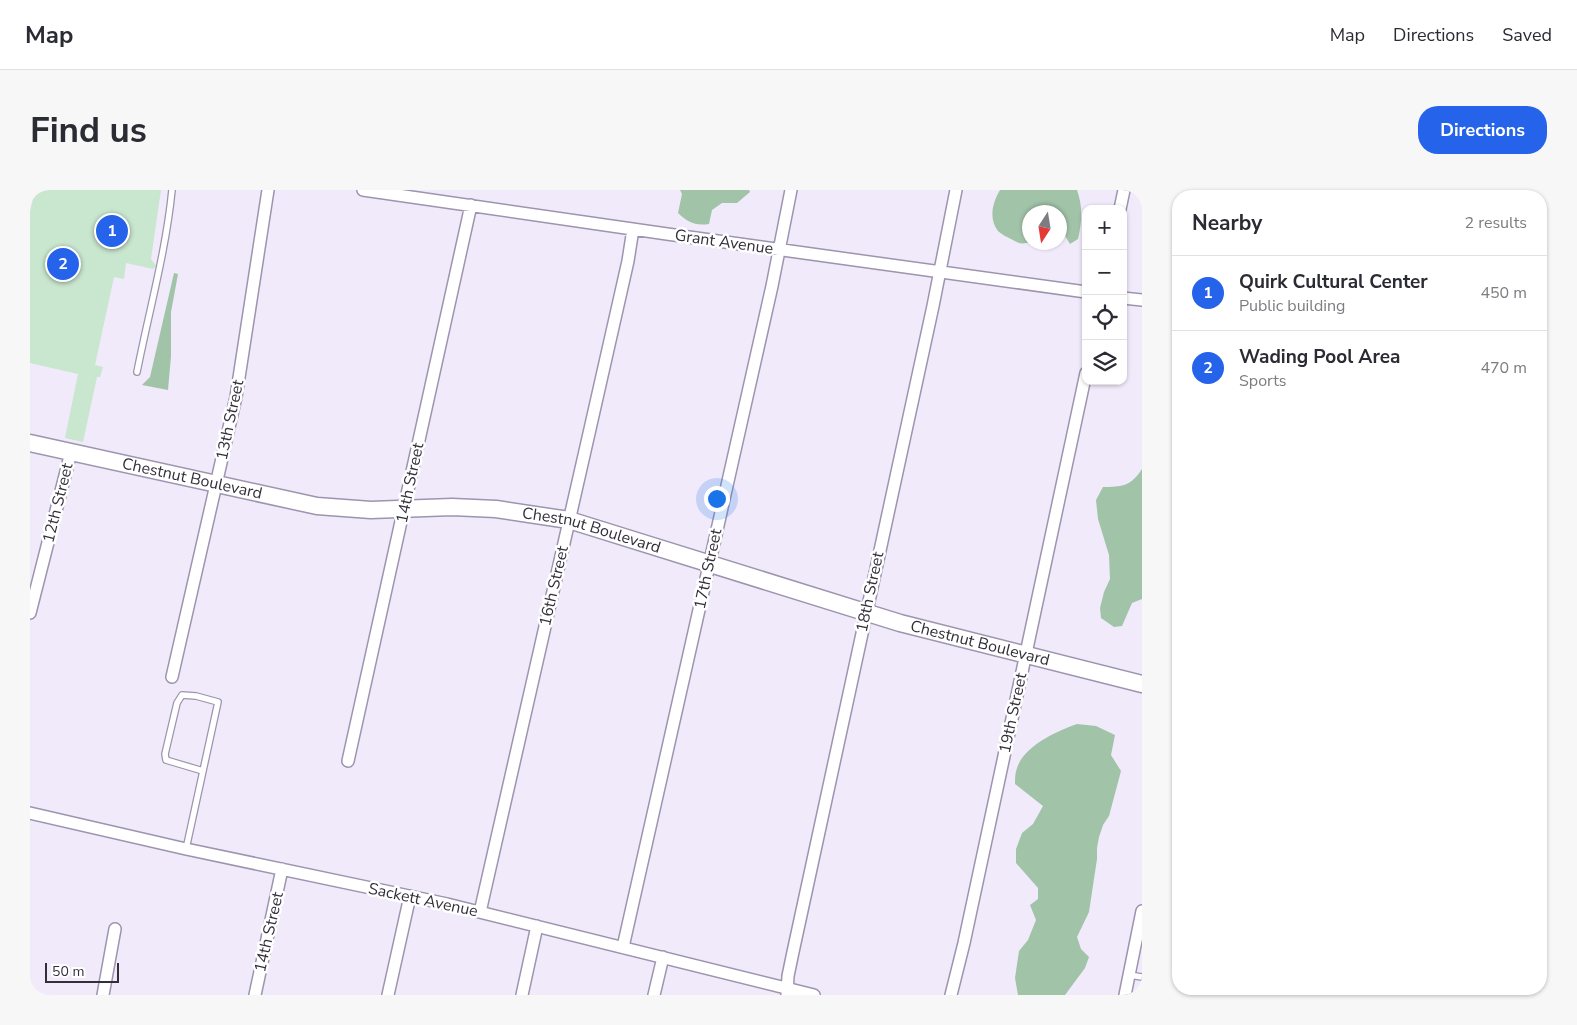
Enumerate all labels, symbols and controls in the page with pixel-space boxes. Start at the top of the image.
text: Map [25,19,73,51]
text: Map [1330,23,1365,47]
text: Directions [1393,23,1474,47]
text: Saved [1502,23,1552,47]
button: Directions [1418,106,1547,154]
text: Find us [30,107,147,154]
north arrow [1022,205,1067,250]
map controls [1082,205,1127,385]
button: + [1082,205,1127,250]
text: Nearby [1192,209,1262,237]
pin: 1 [96,212,128,250]
text: 2 results [1465,212,1527,234]
street label: Grant Avenue [673,224,775,260]
pin: 2 [47,245,79,283]
button: − [1082,250,1127,295]
text: Quirk Cultural Center [1239,269,1428,295]
text: 1 [1203,282,1213,304]
text: 450 m [1480,282,1527,304]
button: locate [1082,295,1127,340]
text: Public building [1239,295,1345,317]
button: layers [1082,340,1127,385]
text: Wading Pool Area [1239,344,1400,370]
text: 2 [1203,357,1213,379]
text: 470 m [1480,357,1527,379]
text: Sports [1239,370,1287,392]
street label: 13th Street [211,377,249,462]
street label: 14th Street [391,440,429,525]
street label: Chestnut Boulevard [120,453,264,505]
street label: 12th Street [37,460,79,545]
your location [704,486,730,512]
street label: Chestnut Boulevard [521,502,663,559]
street label: 17th Street [689,526,727,611]
street label: 16th Street [534,543,574,628]
street label: 18th Street [851,549,889,634]
street label: Chestnut Boulevard [908,615,1052,671]
street label: 19th Street [994,670,1032,755]
street label: Sackett Avenue [366,878,480,922]
street label: 14th Street [249,889,289,974]
scale bar [45,960,119,983]
text: 50 m [52,962,84,981]

